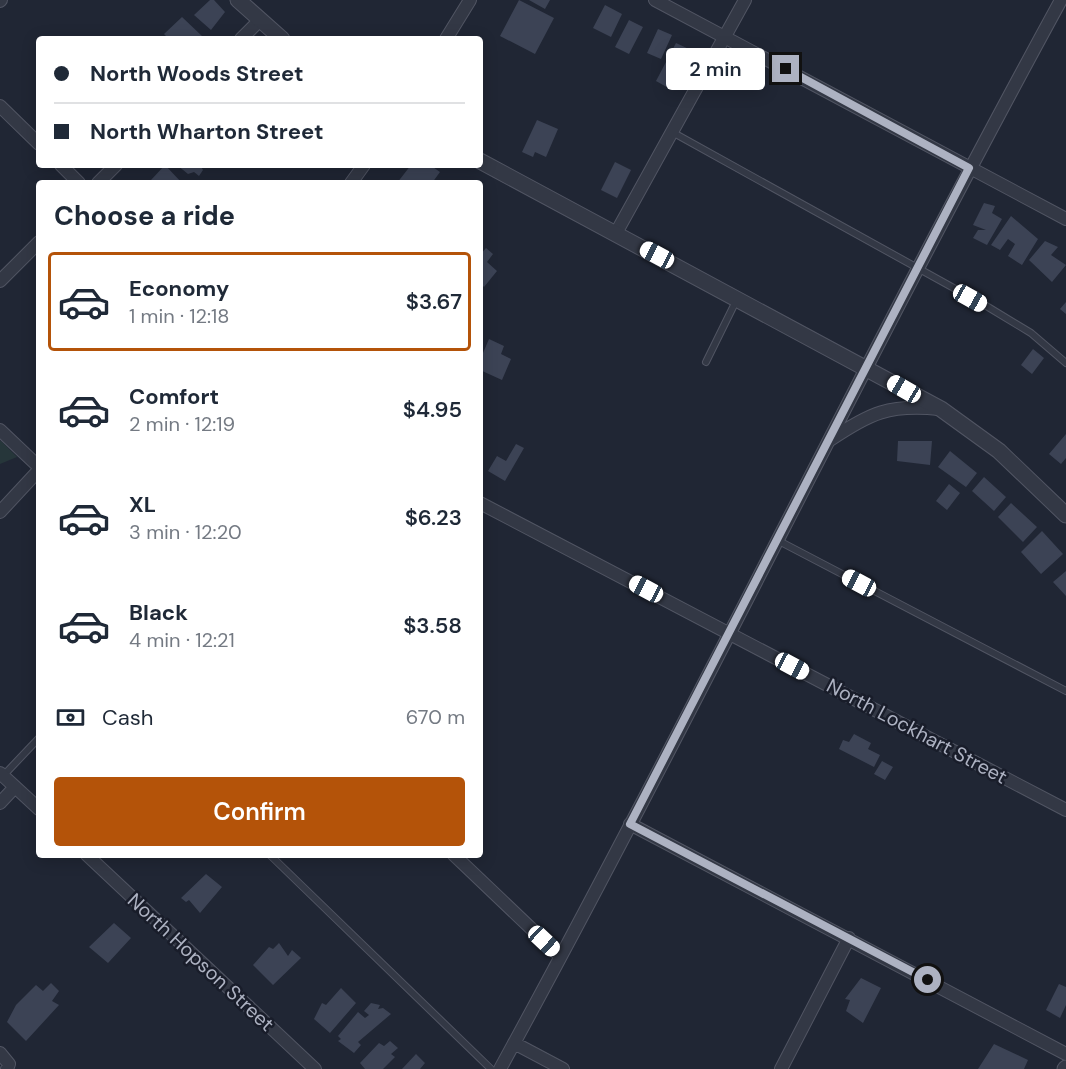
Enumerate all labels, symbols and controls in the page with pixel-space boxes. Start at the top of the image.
callout: 2 min [666,48,765,90]
route end [772,55,799,82]
text: 2 min [689,56,742,82]
text: North Woods Street [90,59,304,88]
text: North Wharton Street [90,117,324,146]
text: Choose a ride [54,198,235,233]
car [637,239,677,271]
text: Economy [129,274,229,303]
icon: car [57,275,111,329]
car [950,281,990,315]
text: $3.67 [406,287,462,316]
text: 1 min · 12:18 [129,303,229,329]
car [884,372,924,406]
text: Comfort [129,382,219,411]
icon: car [57,383,111,437]
text: $4.95 [403,395,462,424]
text: 2 min · 12:19 [129,411,235,437]
text: XL [129,490,156,519]
icon: car [57,491,111,545]
text: $6.23 [405,503,462,532]
text: 3 min · 12:20 [129,519,242,545]
car [839,567,879,599]
car [626,573,666,605]
text: Black [129,598,188,627]
icon: car [57,599,111,653]
text: $3.58 [403,611,462,640]
text: 4 min · 12:21 [129,627,235,653]
car [772,650,812,682]
street label: North Lockhart Street [822,672,1012,790]
icon: cash [54,701,87,734]
text: Cash [102,703,153,732]
text: 670 m [406,704,465,730]
button: Confirm [54,777,465,846]
street label: North Hopson Street [122,887,280,1037]
car [525,922,563,960]
route start [914,966,941,993]

